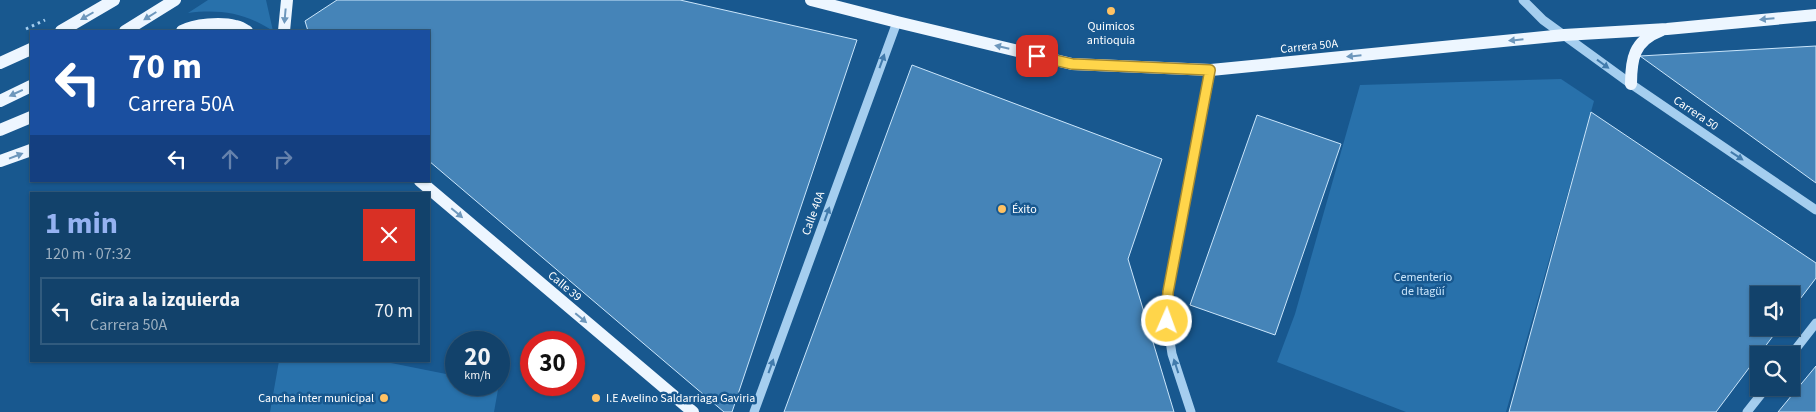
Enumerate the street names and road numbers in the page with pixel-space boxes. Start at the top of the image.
street label: Carrera 50A [1279,35,1339,58]
street label: Carrera 50 [1670,92,1722,135]
street label: Calle 40A [798,188,829,238]
street label: Calle 39 [544,267,585,306]

